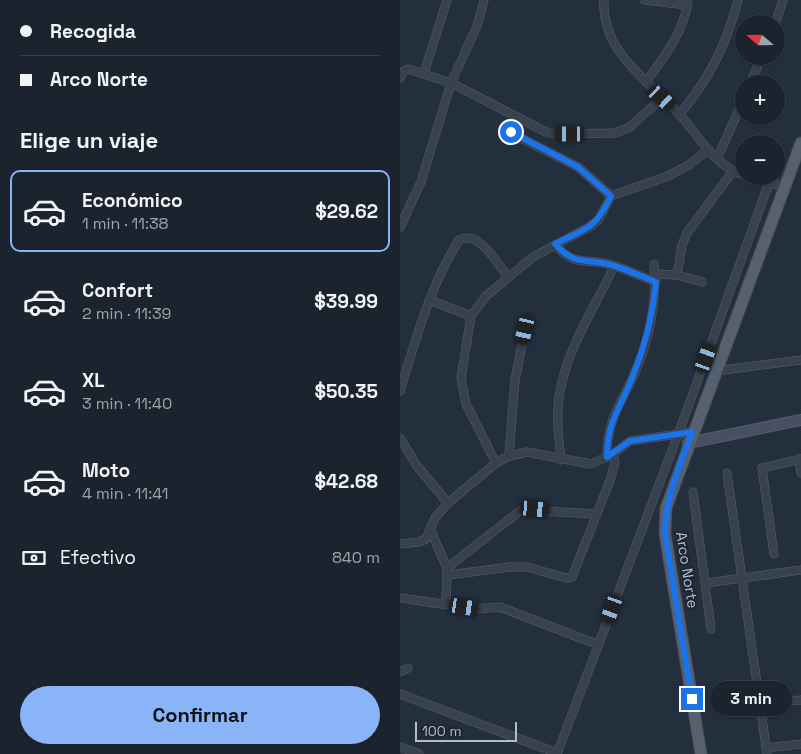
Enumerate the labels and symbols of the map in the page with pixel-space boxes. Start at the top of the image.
north arrow [735,15,785,65]
car [645,82,678,114]
route start [500,121,522,143]
car [555,127,585,142]
car [514,314,535,346]
car [693,341,718,375]
car [519,500,550,518]
street label: Arco Norte [672,530,703,610]
car [599,592,624,626]
car [448,597,479,617]
callout: 3 min [710,682,792,716]
route end [681,688,703,710]
scale bar [415,719,518,742]

